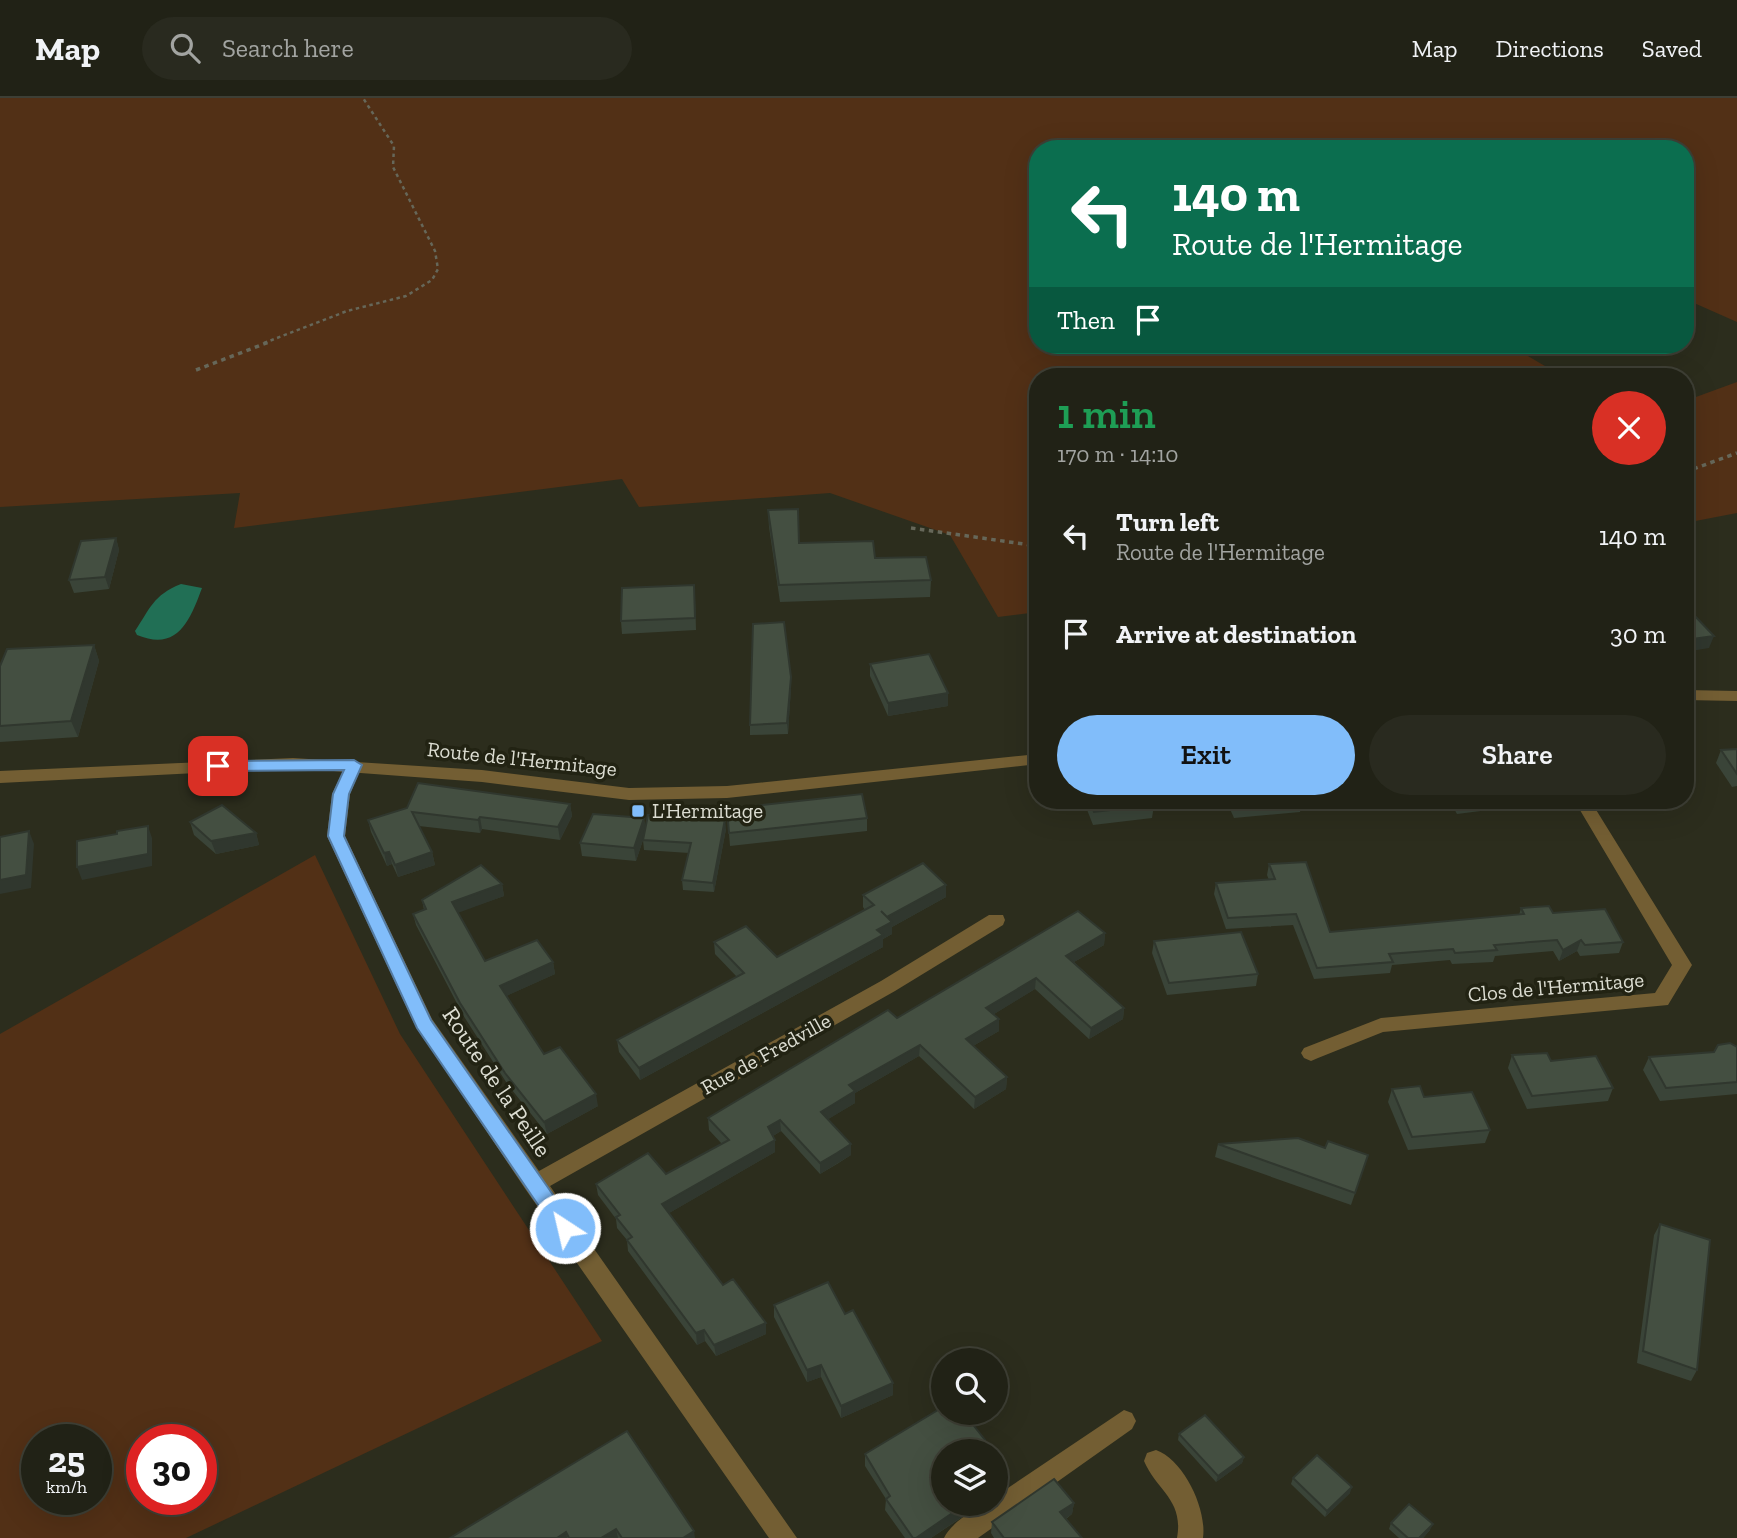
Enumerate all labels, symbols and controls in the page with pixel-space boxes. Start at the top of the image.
search box [142,17,632,80]
text: Map [35,29,100,68]
icon: search [166,29,204,67]
text: Search here [222,32,354,64]
text: Map [1412,34,1458,63]
text: Directions [1496,34,1604,63]
text: Saved [1642,34,1702,63]
text: 140 m [1172,165,1300,224]
icon: left [1057,168,1148,259]
text: Route de l'Hermitage [1172,225,1463,263]
icon: arrive [1129,301,1167,339]
text: Then [1057,304,1115,336]
text: 1 min [1057,388,1156,439]
button: close [1592,391,1666,465]
text: 170 m · 14:10 [1057,440,1179,468]
text: Turn left [1116,506,1219,538]
icon: left [1057,517,1095,555]
text: 140 m [1599,520,1666,552]
text: Route de l'Hermitage [1116,538,1325,566]
icon: arrive [1057,615,1095,653]
text: Arrive at destination [1116,618,1356,650]
text: 30 m [1610,618,1666,650]
button: Exit [1057,715,1355,795]
button: Share [1369,715,1666,795]
pin [188,736,248,796]
street label: Route de l'Hermitage [426,736,618,781]
icon: arrive [199,747,237,785]
place label: L'Hermitage [652,798,763,823]
marker: L'Hermitage [630,803,646,819]
street label: Clos de l'Hermitage [1467,966,1645,1007]
street label: Route de la Peille [437,1001,558,1162]
street label: Rue de Fredville [696,1007,835,1100]
position arrow [528,1191,602,1265]
map controls [931,1348,1008,1516]
button: search [931,1348,1008,1425]
speed limit sign: 30 [126,1424,217,1515]
text: 25 [48,1439,85,1481]
button: layers [931,1439,1008,1516]
text: km/h [46,1476,87,1498]

